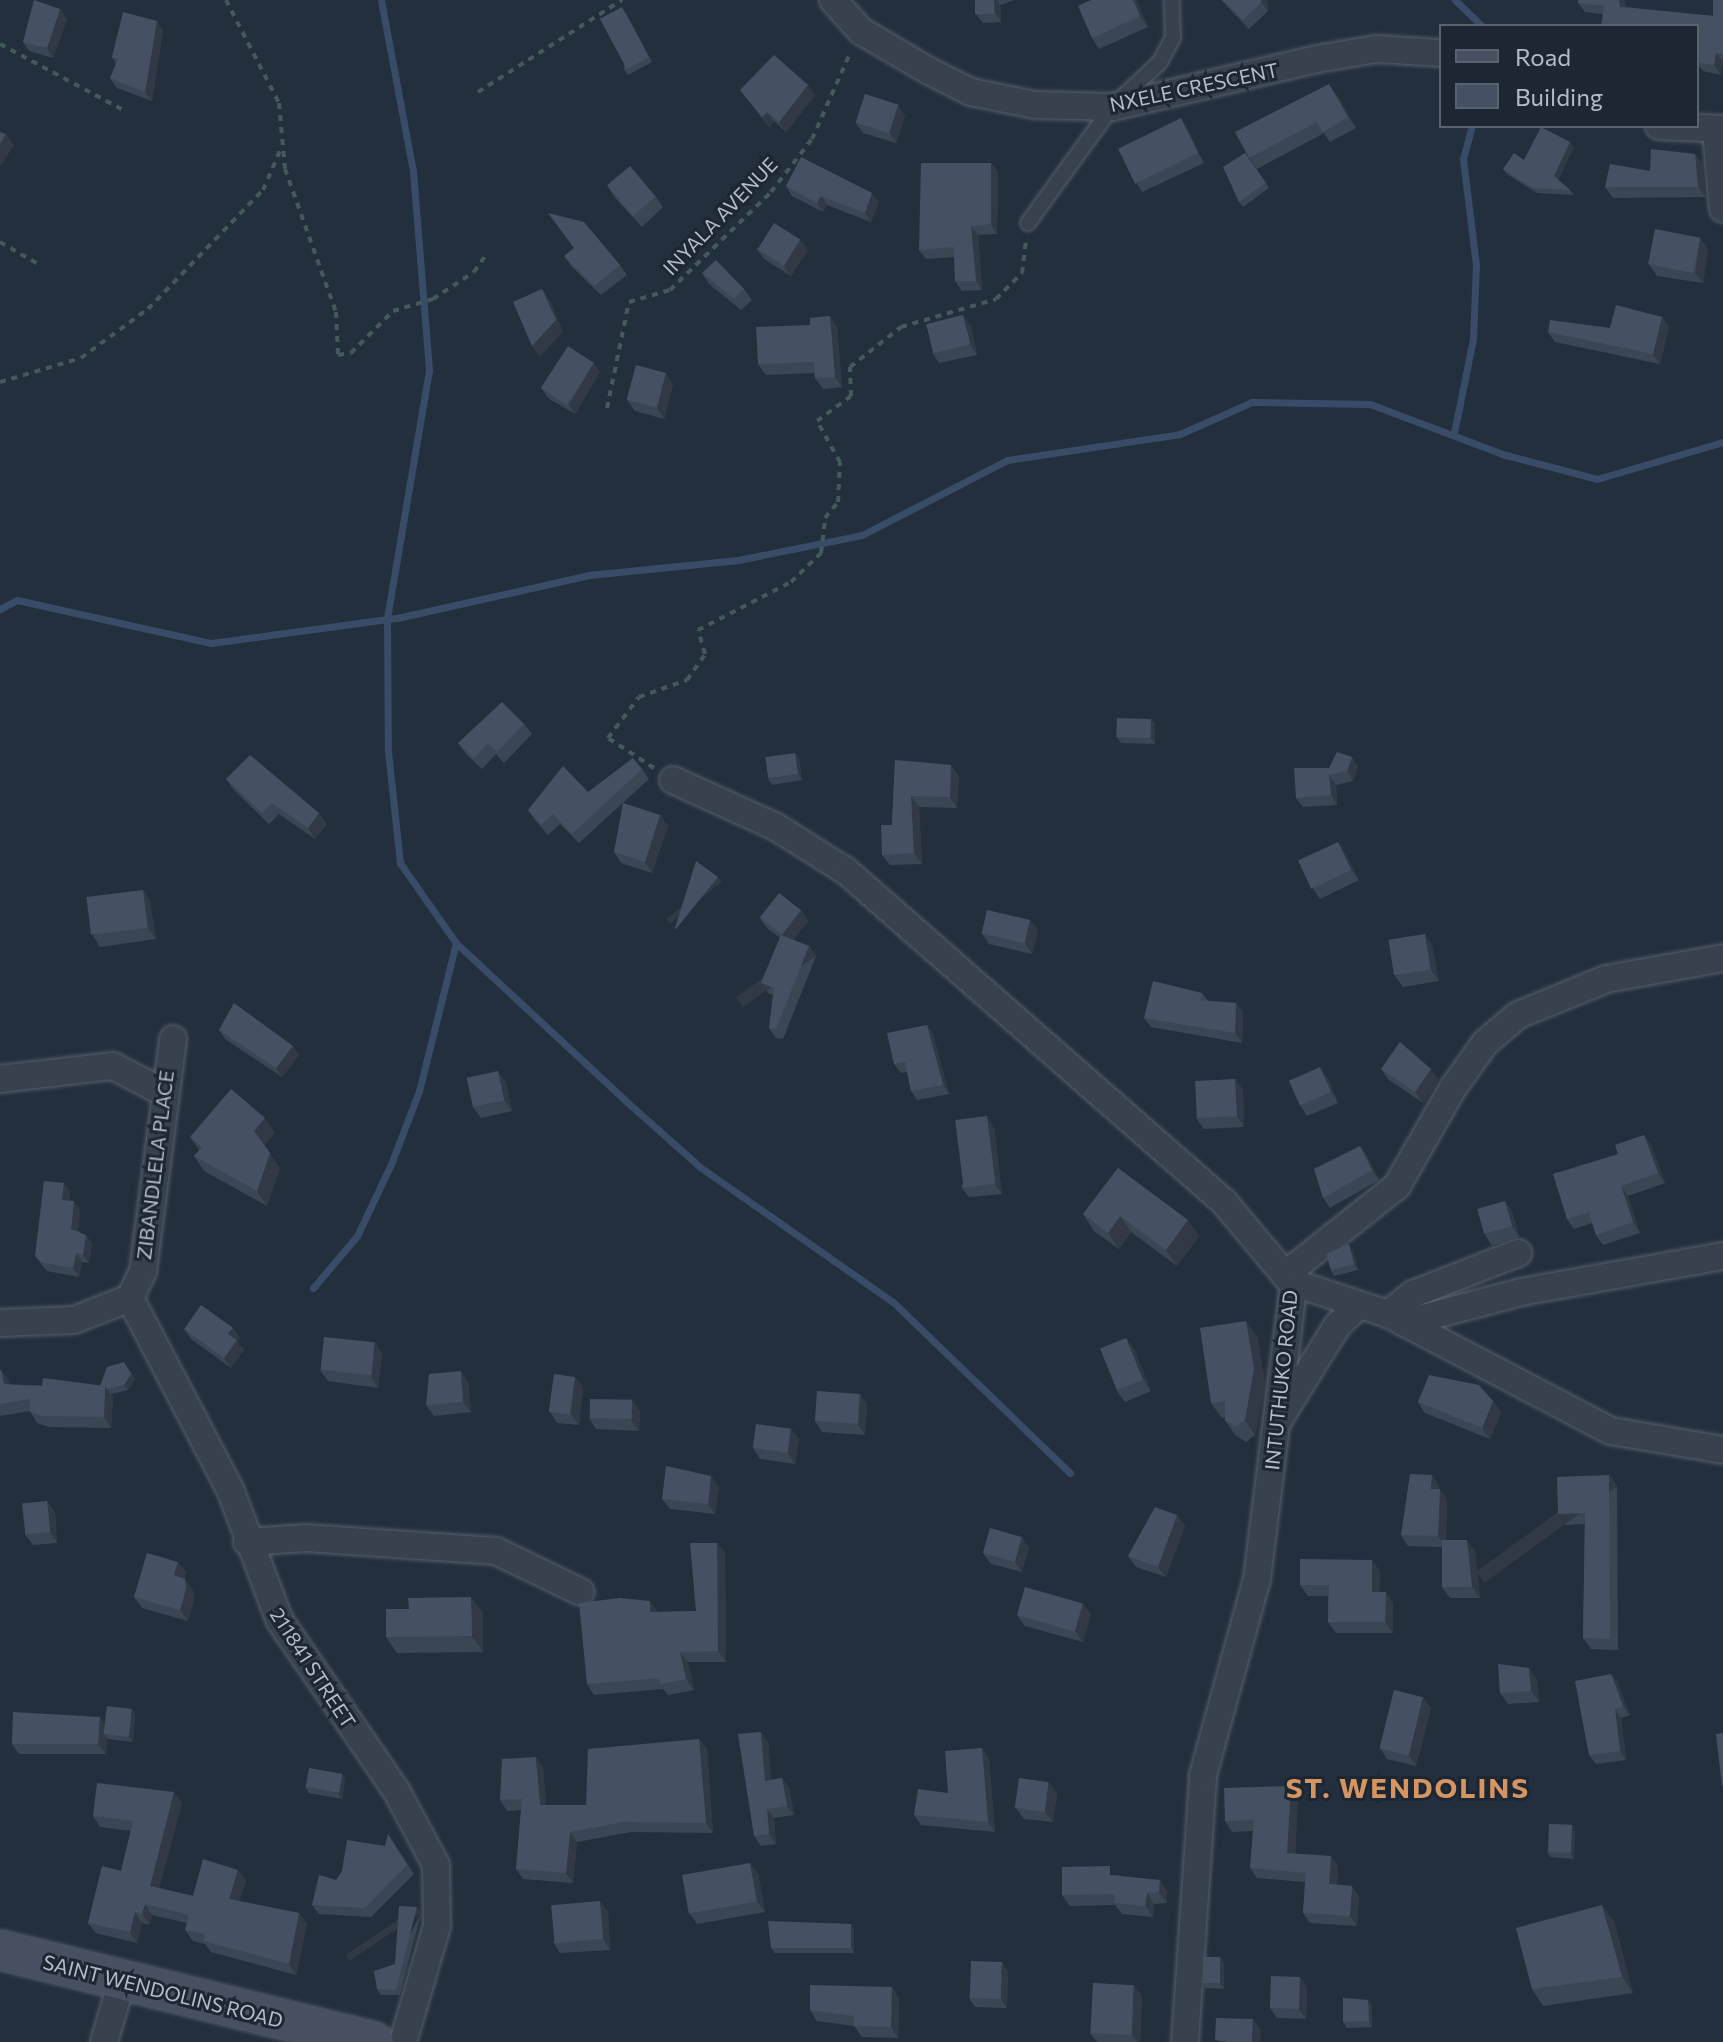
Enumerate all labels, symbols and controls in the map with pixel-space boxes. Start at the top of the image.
legend [1439,24,1699,128]
text: Road [1515,42,1571,71]
street label: NXELE CRESCENT [1107,57,1281,117]
text: Building [1515,82,1603,111]
street label: INYALA AVENUE [658,152,782,280]
street label: ZIBANDLELA PLACE [131,1069,179,1261]
street label: INTUTHUKO ROAD [1260,1289,1302,1471]
street label: 211841 STREET [265,1603,361,1733]
district label: ST. WENDOLINS [1286,1770,1530,1804]
street label: SAINT WENDOLINS ROAD [41,1950,285,2032]

